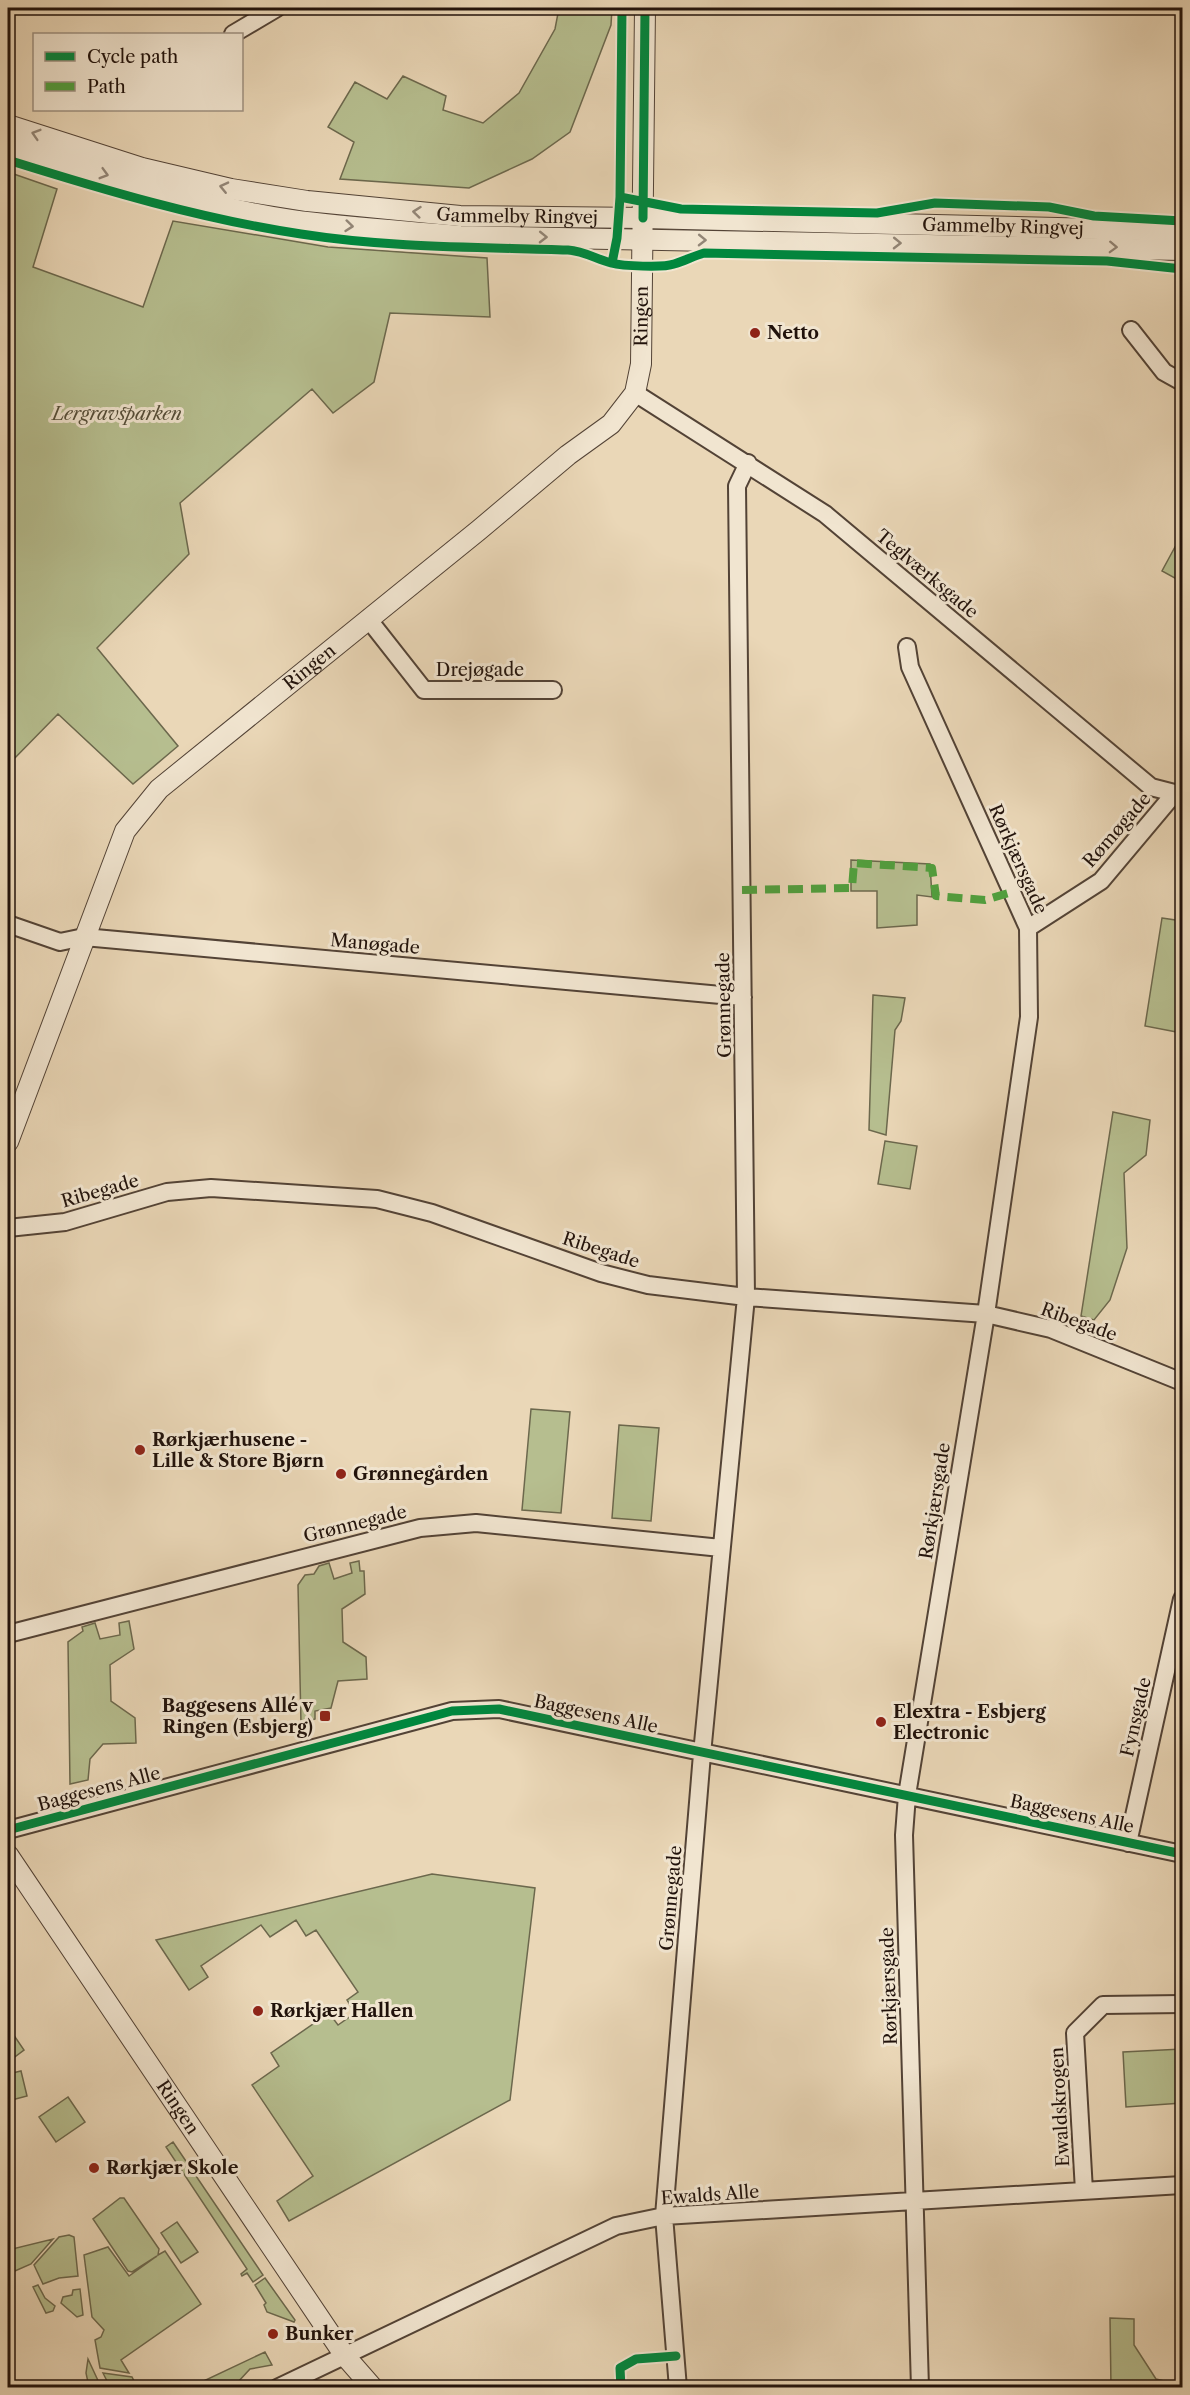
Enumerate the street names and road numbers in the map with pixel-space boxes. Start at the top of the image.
street label: Gammelby Ringvej [435,203,598,229]
street label: Gammelby Ringvej [922,214,1084,240]
street label: Ringen [630,286,653,347]
street label: Teglværksgade [871,525,983,623]
street label: Ringen [279,639,340,695]
street label: Drejøgade [436,659,524,681]
street label: Rømøgade [1078,788,1156,872]
street label: Rørkjærsgade [984,801,1052,917]
street label: Manøgade [329,929,421,959]
street label: Grønnegade [712,952,736,1058]
street label: Ribegade [59,1169,141,1213]
street label: Ribegade [560,1227,642,1273]
street label: Ribegade [1038,1298,1120,1346]
street label: Rørkjærsgade [915,1441,955,1561]
street label: Grønnegade [301,1501,409,1547]
street label: Fynsgade [1116,1675,1156,1759]
street label: Baggesens Alle [532,1690,660,1738]
street label: Baggesens Alle [35,1762,163,1816]
street label: Baggesens Alle [1008,1790,1136,1838]
street label: Grønnegade [655,1844,687,1952]
street label: Rørkjærsgade [876,1927,902,2045]
street label: Ewaldskrogen [1046,2047,1074,2167]
street label: Ringen [152,2076,204,2139]
street label: Ewalds Alle [660,2181,760,2209]

